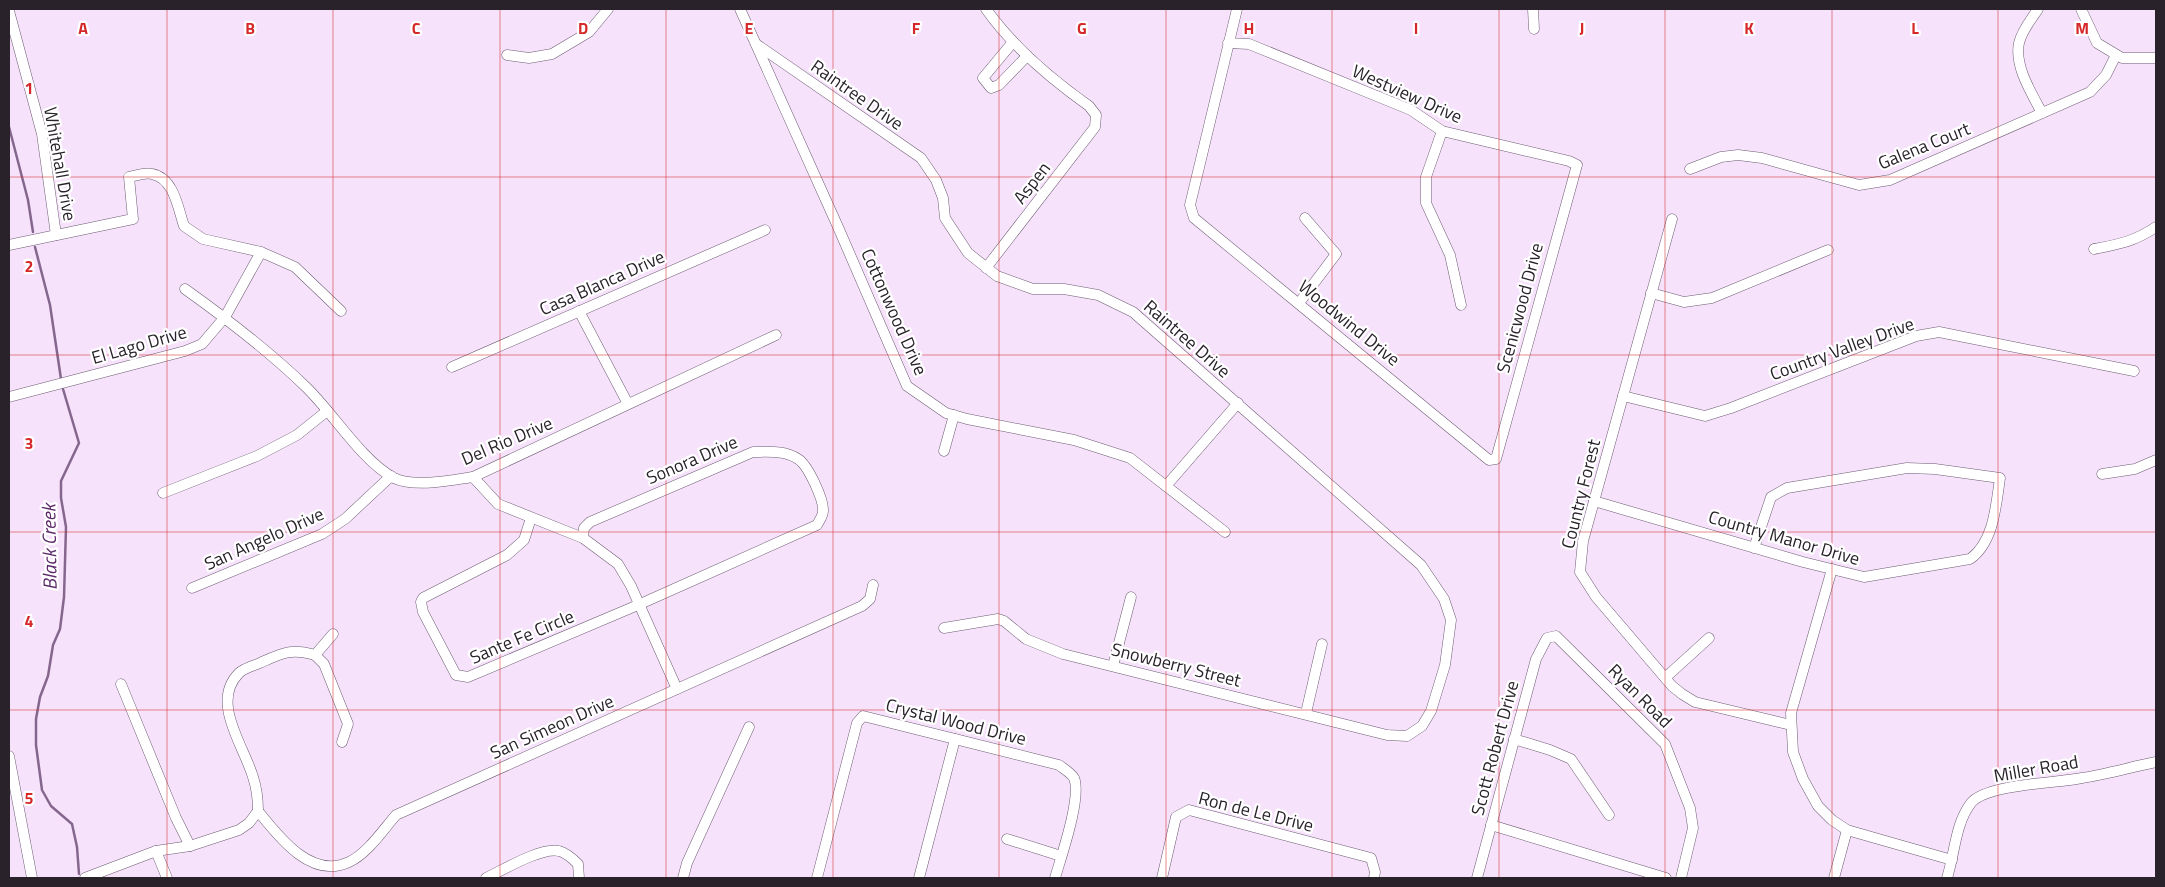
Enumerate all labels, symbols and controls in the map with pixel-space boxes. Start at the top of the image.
text: A [78,16,88,40]
text: B [245,16,255,40]
text: C [412,16,421,40]
text: D [578,16,588,40]
text: E [745,16,754,40]
text: F [912,16,921,40]
text: G [1077,16,1087,40]
text: H [1244,16,1254,40]
text: I [1414,16,1418,40]
text: J [1580,16,1584,40]
text: K [1744,16,1754,40]
text: L [1911,16,1919,40]
text: M [2075,16,2089,40]
street label: Raintree Drive [805,53,909,136]
street label: Westview Drive [1348,57,1467,130]
text: 1 [25,76,33,100]
street label: Whitehall Drive [37,105,84,223]
street label: Galena Court [1874,115,1975,176]
street label: Aspen [1006,156,1057,210]
street label: Scenicwood Drive [1489,240,1550,376]
street label: Casa Blanca Drive [535,243,669,322]
street label: Cottonwood Drive [854,244,934,380]
text: 2 [25,254,33,278]
street label: Woodwind Drive [1293,273,1406,372]
street label: Raintree Drive [1138,293,1237,384]
street label: Country Valley Drive [1766,310,1918,387]
street label: El Lago Drive [88,318,190,371]
street label: Del Rio Drive [457,409,557,472]
street label: Sonora Drive [642,428,742,491]
text: 3 [25,431,33,455]
street label: Country Forest [1554,436,1607,551]
street label: San Angelo Drive [200,500,328,577]
water label: Black Creek [33,501,64,590]
street label: Country Manor Drive [1705,503,1863,572]
street label: Sante Fe Circle [466,602,578,671]
text: 4 [25,609,34,633]
street label: Snowberry Street [1109,635,1244,694]
street label: Ryan Road [1602,657,1679,734]
street label: Scott Robert Drive [1464,678,1525,818]
street label: San Simeon Drive [486,687,618,766]
street label: Crystal Wood Drive [883,691,1029,752]
street label: Miller Road [1991,748,2080,789]
street label: Ron de Le Drive [1196,784,1316,839]
text: 5 [25,786,34,810]

